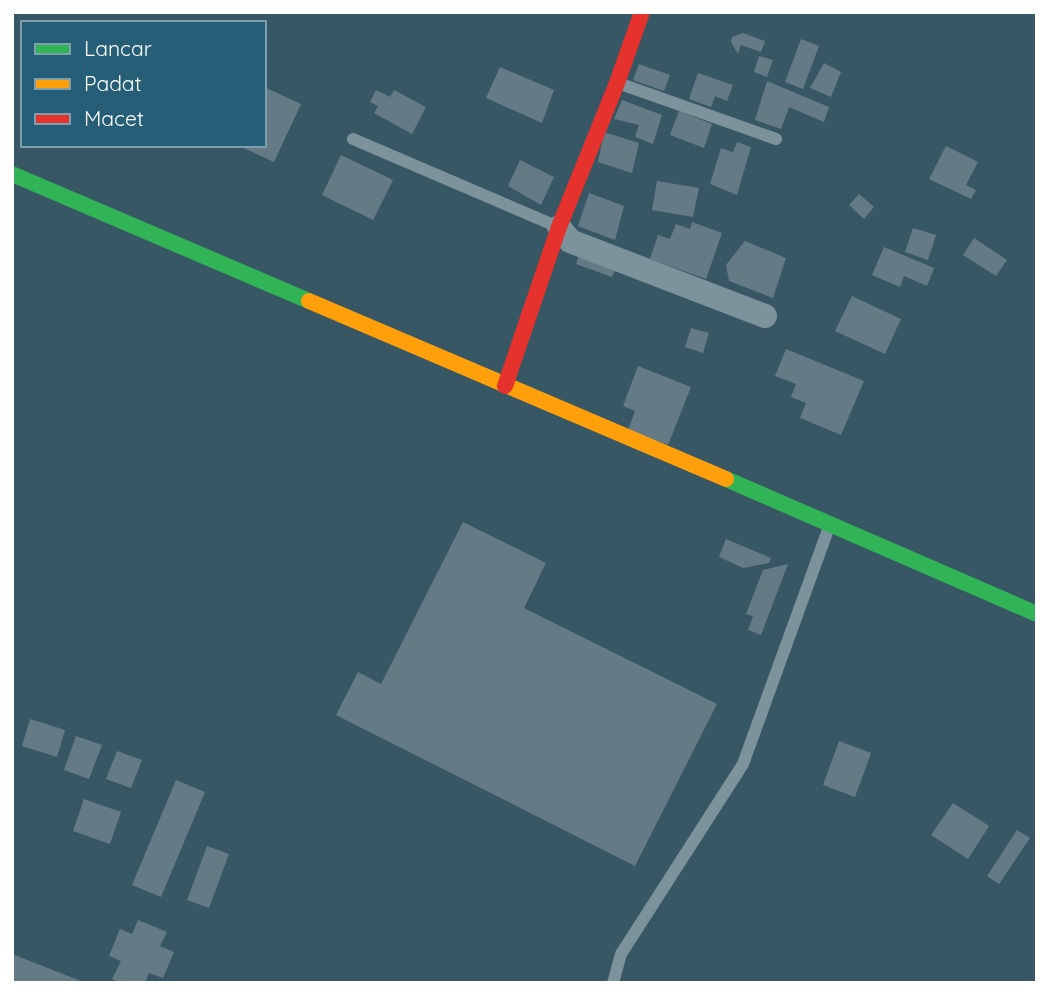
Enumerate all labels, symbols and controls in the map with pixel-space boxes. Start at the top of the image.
legend [21,21,266,147]
text: Lancar [84,35,152,61]
text: Padat [84,70,142,96]
text: Macet [84,105,144,131]

